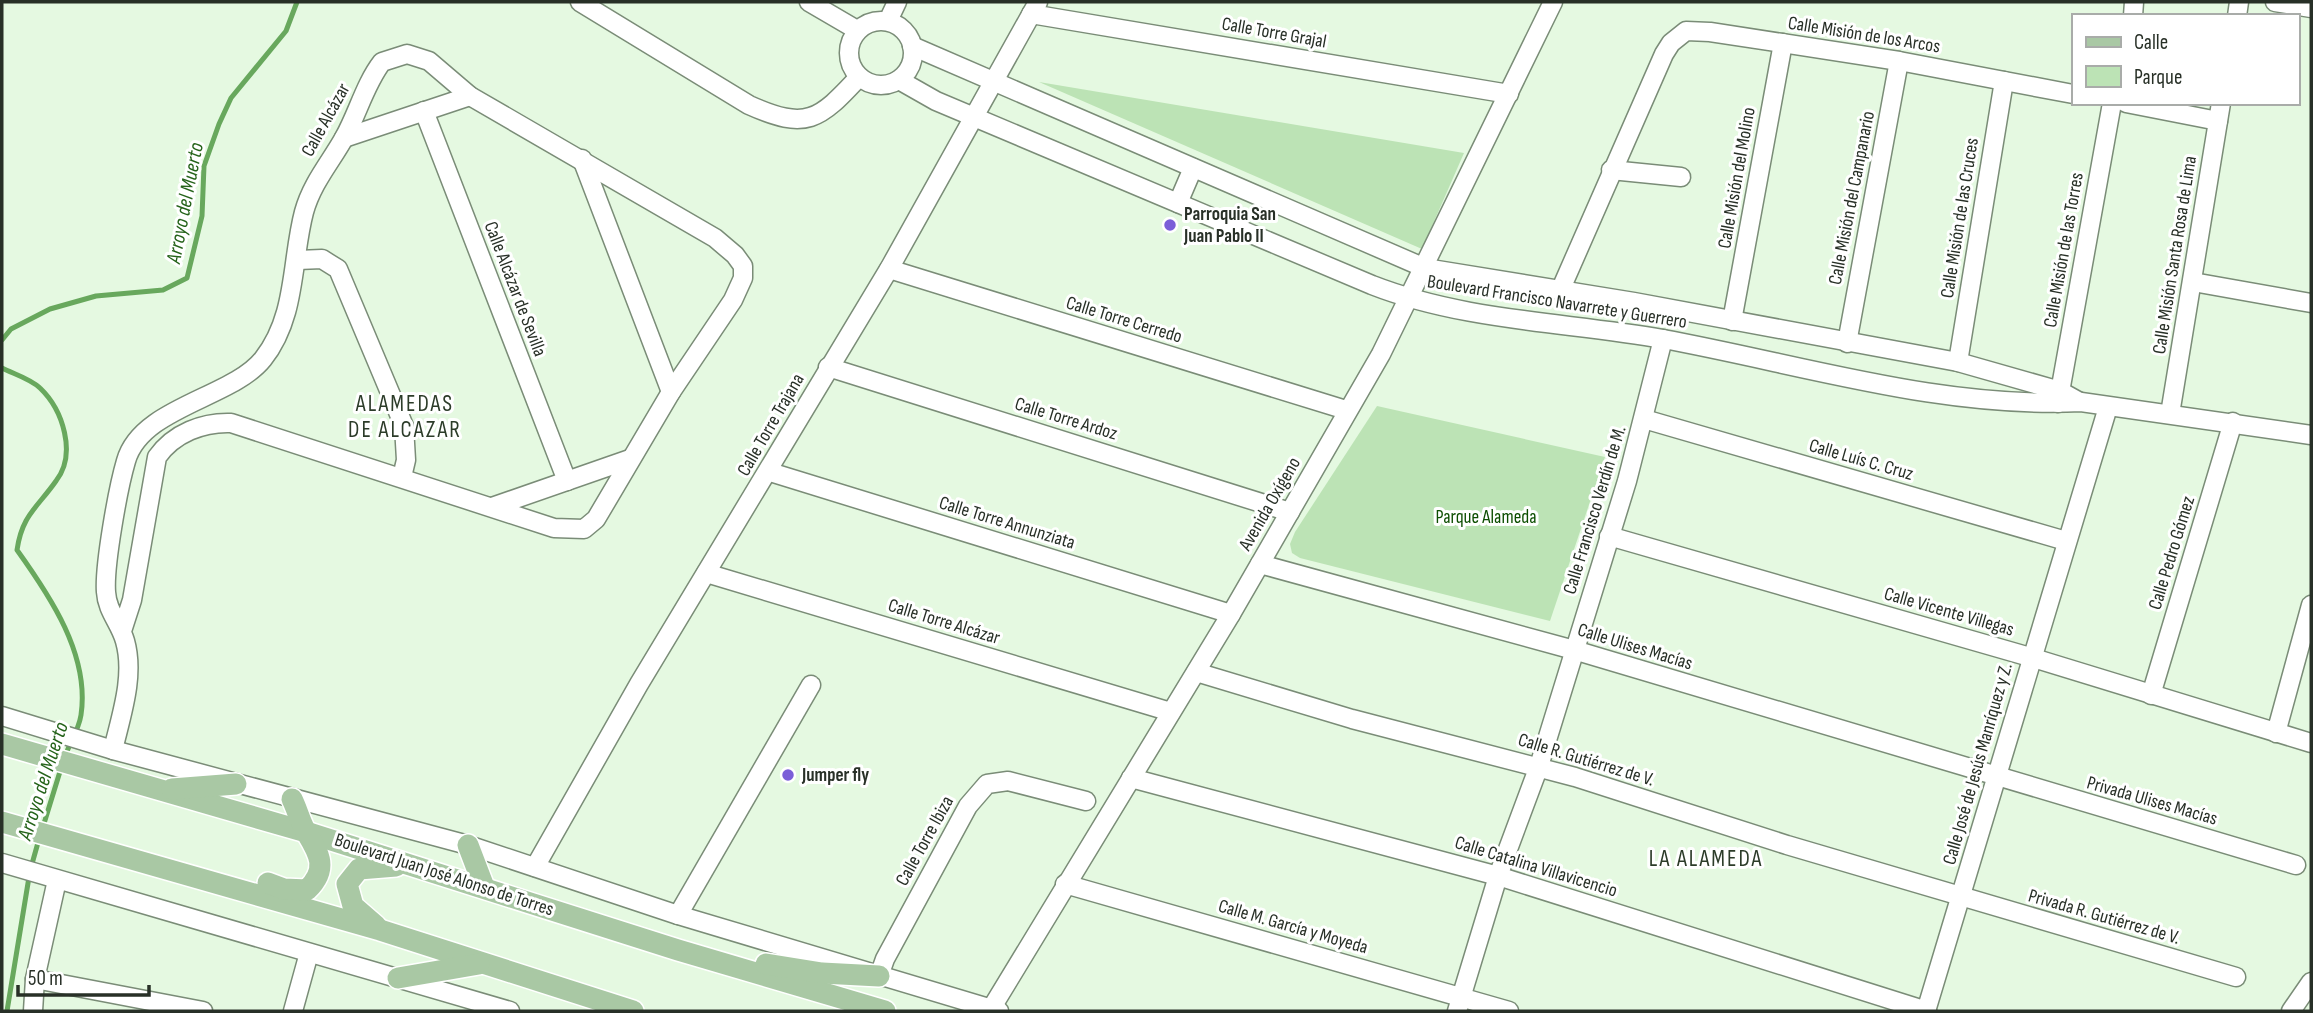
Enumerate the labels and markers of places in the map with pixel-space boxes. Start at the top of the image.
place label: Parroquia San Juan Pablo II [1183,203,1276,248]
marker: Parroquia San Juan Pablo II [1162,217,1178,233]
place label: Jumper fly [801,764,869,787]
marker: Jumper fly [780,767,796,783]

